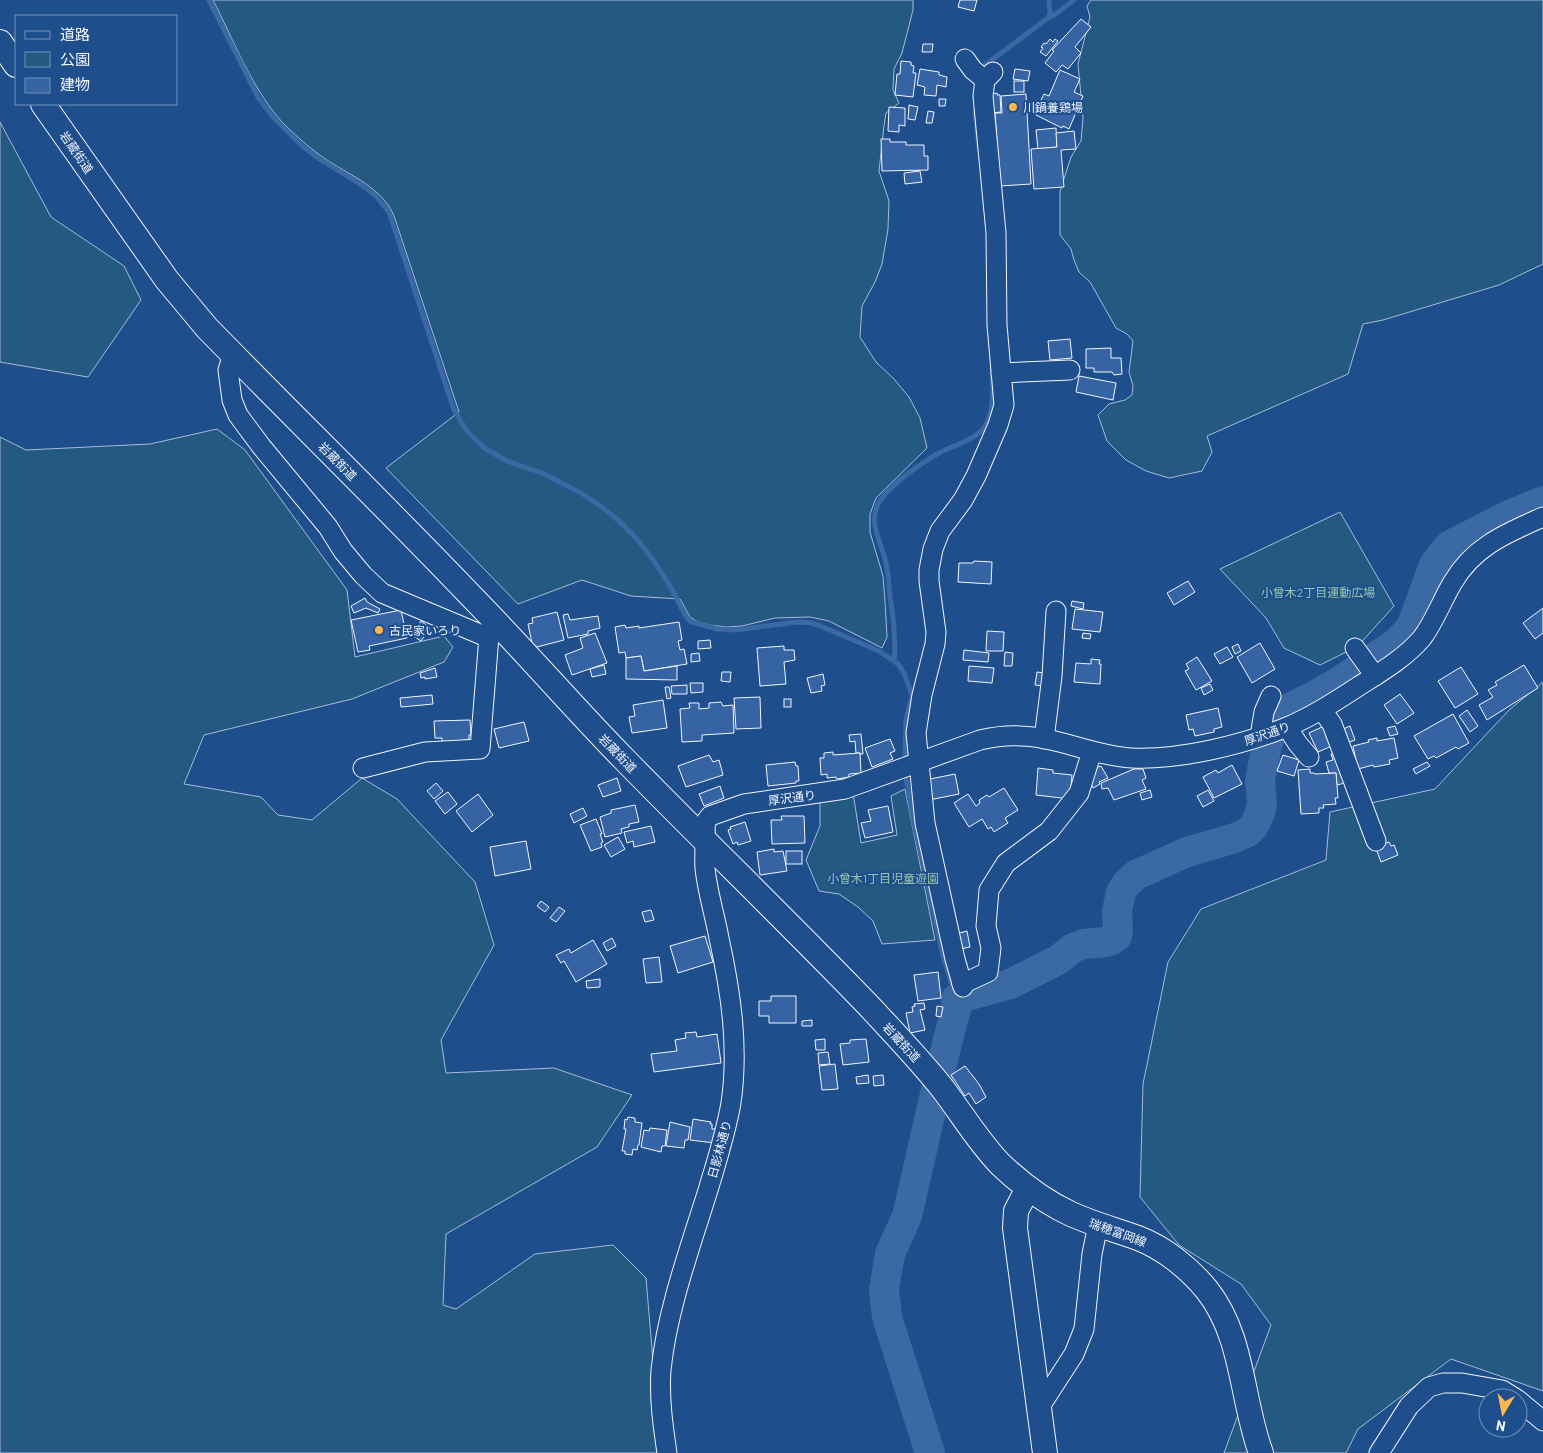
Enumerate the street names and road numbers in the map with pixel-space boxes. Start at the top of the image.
street label: 岩蔵街道 [57,128,97,176]
street label: 岩蔵街道 [316,439,360,483]
street label: 厚沢通り [1242,719,1292,747]
street label: 岩蔵街道 [596,731,640,775]
street label: 厚沢通り [767,787,817,807]
street label: 岩蔵街道 [881,1020,923,1064]
street label: 日影林通り [704,1118,734,1180]
street label: 瑞穂富岡線 [1087,1215,1149,1249]

